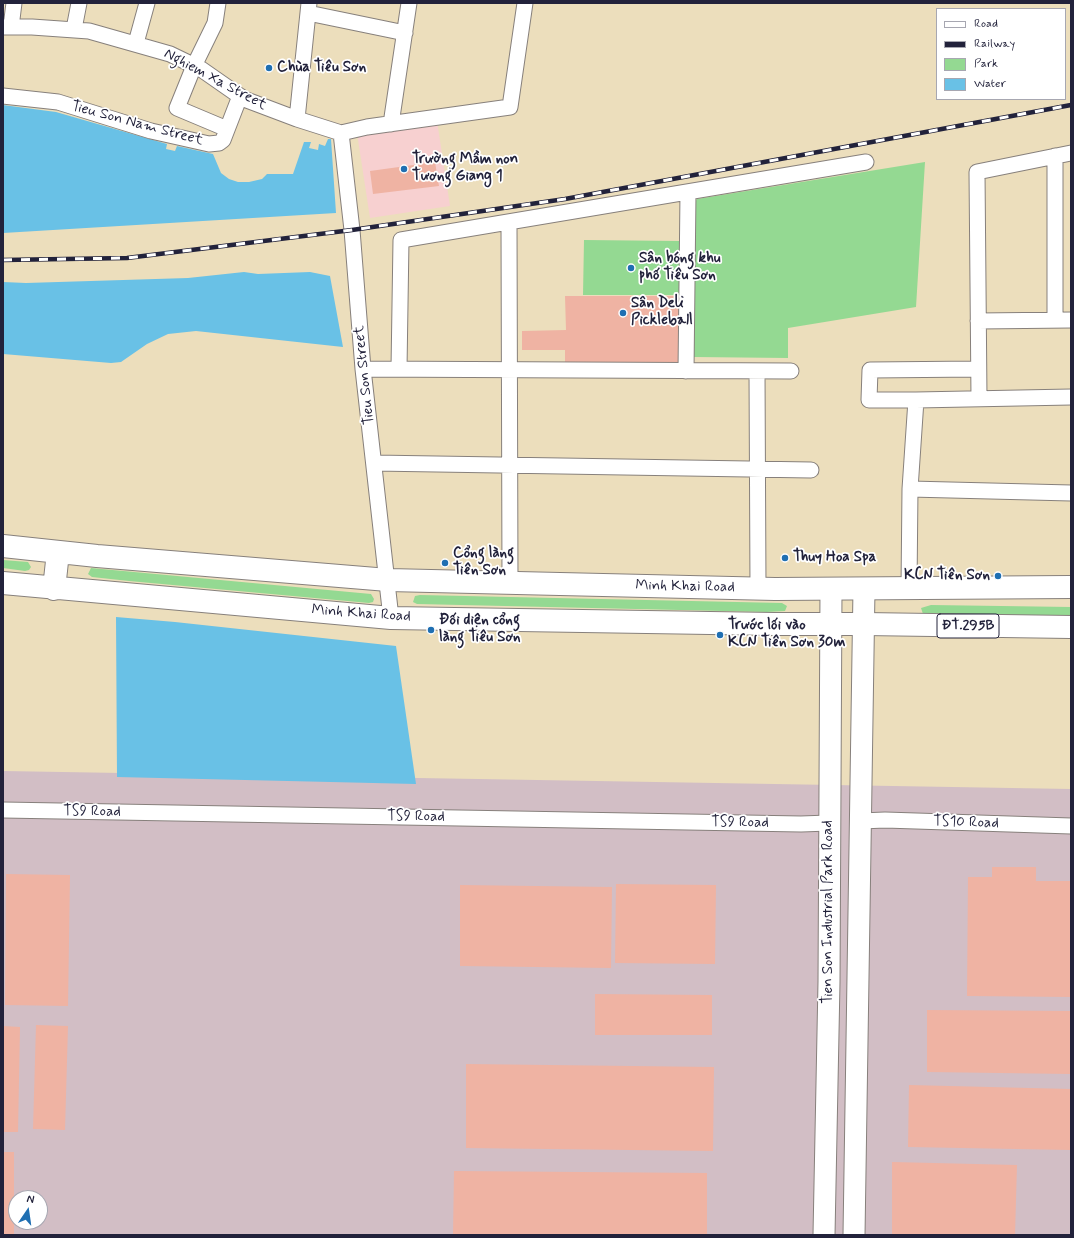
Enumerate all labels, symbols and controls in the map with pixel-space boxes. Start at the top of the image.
legend [936,8,1066,100]
text: Road [974,16,998,32]
text: Railway [974,36,1015,52]
street label: Nghiem Xa Street [160,45,270,115]
text: Park [974,56,998,72]
place label: Chùa Tiêu Sơn [277,59,366,77]
marker: Chùa Tiêu Sơn [264,63,274,73]
text: Water [974,76,1006,92]
street label: Tieu Son Nam Street [69,98,205,150]
place label: Trường Mầm non Tương Giang 1 [412,151,518,186]
marker: Trường Mầm non Tương Giang 1 [399,164,409,174]
place label: Sân bóng khu phố Tiêu Sơn [639,250,721,285]
marker: Sân bóng khu phố Tiêu Sơn [626,263,636,273]
place label: Sân Deli Pickleball [631,295,693,330]
marker: Sân Deli Pickleball [618,308,628,318]
street label: Tieu Son Street [351,325,379,425]
place label: Cổng làng Tiên Sơn [453,545,514,580]
place label: Thuy Hoa Spa [793,549,876,567]
marker: Thuy Hoa Spa [780,553,790,563]
marker: Cổng làng Tiên Sơn [440,558,450,568]
place label: KCN Tiên Sơn [904,567,990,585]
marker: KCN Tiên Sơn [993,571,1003,581]
street label: Minh Khai Road [635,577,735,597]
street label: Minh Khai Road [311,602,411,626]
place label: Đối diện cổng làng Tiêu Sơn [439,612,521,647]
road number: ĐT.295B [937,614,999,638]
place label: Trước lối vào KCN Tiên Sơn 30m [728,617,845,652]
marker: Đối diện cổng làng Tiêu Sơn [426,625,436,635]
marker: Trước lối vào KCN Tiên Sơn 30m [715,630,725,640]
street label: TS9 Road [63,802,121,822]
street label: TS9 Road [387,807,445,827]
street label: TS9 Road [711,813,769,833]
street label: TS10 Road [933,813,999,833]
street label: Tien Son Industrial Park Road [820,820,838,1004]
north arrow [8,1190,48,1230]
text: N [25,1192,36,1207]

